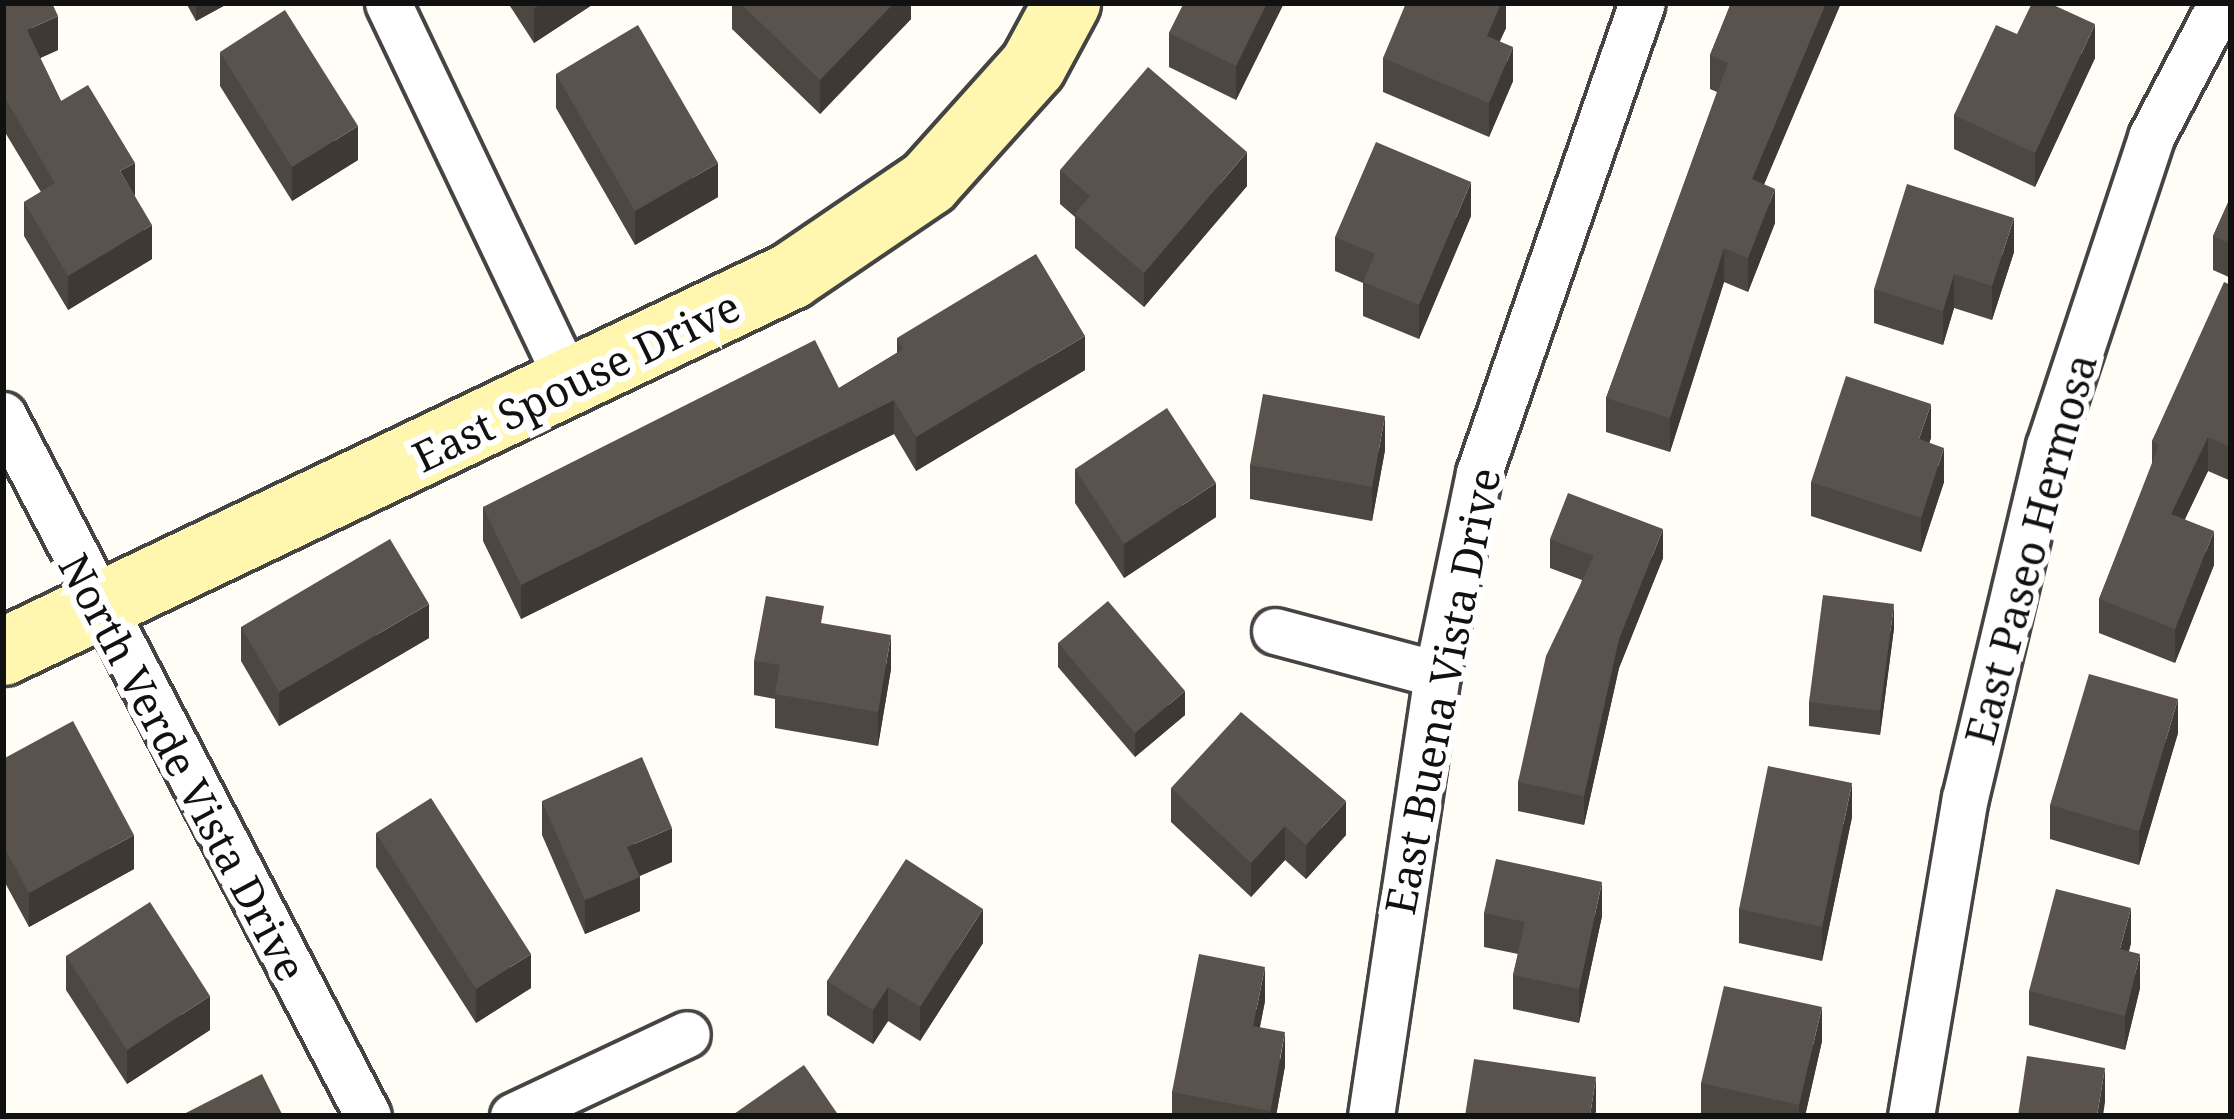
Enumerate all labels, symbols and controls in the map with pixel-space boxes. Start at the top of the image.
street label: East Spouse Drive [405,280,747,482]
street label: East Paseo Hermosa [1954,348,2106,750]
street label: East Buena Vista Drive [1374,464,1510,918]
street label: North Verde Vista Drive [49,545,317,989]

